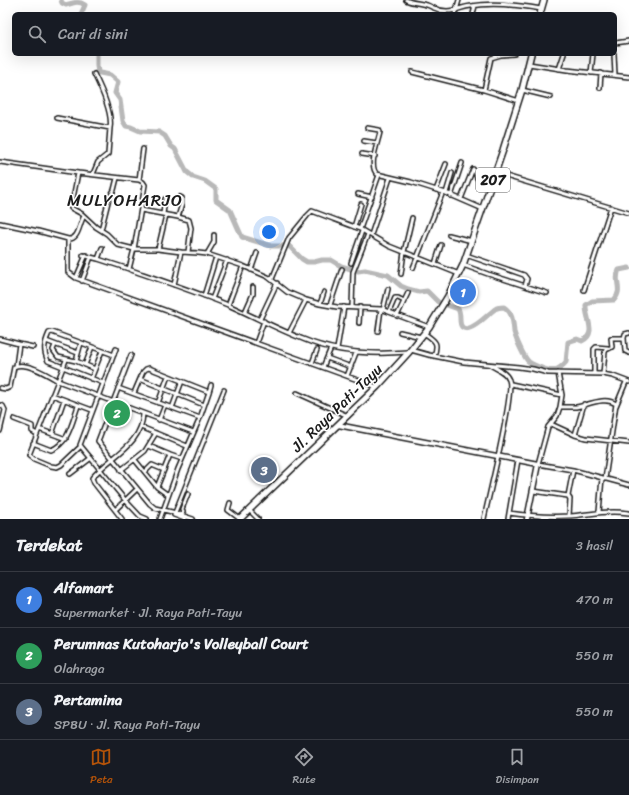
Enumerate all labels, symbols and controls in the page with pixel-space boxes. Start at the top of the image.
search box [12,12,617,56]
text: Cari di sini [58,21,128,47]
icon: search [26,23,48,45]
road number: 207 [476,168,510,192]
district label: MULYOHARJO [67,185,183,215]
your location [259,222,279,242]
pin: 1 [450,277,476,307]
street label: Jl. Raya Pati-Tayu [284,357,389,459]
pin: 2 [104,398,130,428]
pin: 3 [251,455,277,485]
text: Terdekat [16,530,82,560]
text: 3 hasil [576,534,613,557]
text: Alfamart [54,575,114,601]
text: 1 [26,588,32,611]
text: 470 m [576,588,613,611]
text: Supermarket · Jl. Raya Pati-Tayu [54,601,242,624]
text: Perumnas Kutoharjo's Volleyball Court [54,631,309,657]
text: 2 [25,644,33,667]
text: 550 m [576,644,613,667]
text: Olahraga [54,657,104,680]
text: Pertamina [54,687,122,713]
text: 3 [25,700,33,723]
text: 550 m [576,700,613,723]
text: SPBU · Jl. Raya Pati-Tayu [54,713,200,736]
tab: Peta [90,746,113,789]
tab: Rute [293,746,316,789]
tab: Disimpan [496,746,539,789]

